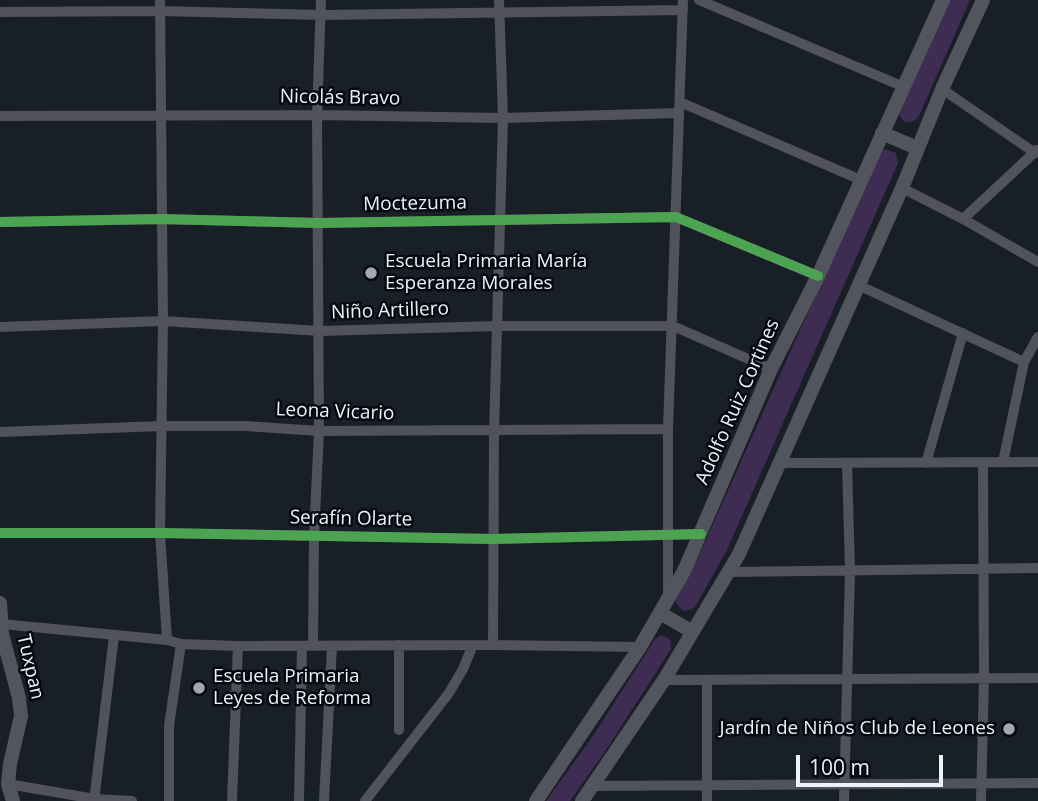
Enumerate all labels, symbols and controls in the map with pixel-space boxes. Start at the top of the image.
street label: Nicolás Bravo [280,86,400,110]
street label: Moctezuma [363,192,467,216]
place label: Escuela Primaria María Esperanza Morales [385,251,587,295]
marker: Escuela Primaria María Esperanza Morales [363,265,379,281]
street label: Niño Artillero [331,298,449,324]
street label: Adolfo Ruiz Cortines [691,316,785,488]
street label: Leona Vicario [275,399,395,425]
street label: Serafín Olarte [290,507,412,531]
street label: Tuxpan [11,632,49,702]
place label: Escuela Primaria Leyes de Reforma [213,666,371,710]
marker: Escuela Primaria Leyes de Reforma [191,680,207,696]
place label: Jardín de Niños Club de Leones [720,718,995,740]
marker: Jardín de Niños Club de Leones [1001,721,1017,737]
scale bar [800,742,947,786]
text: 100 m [809,753,870,781]

